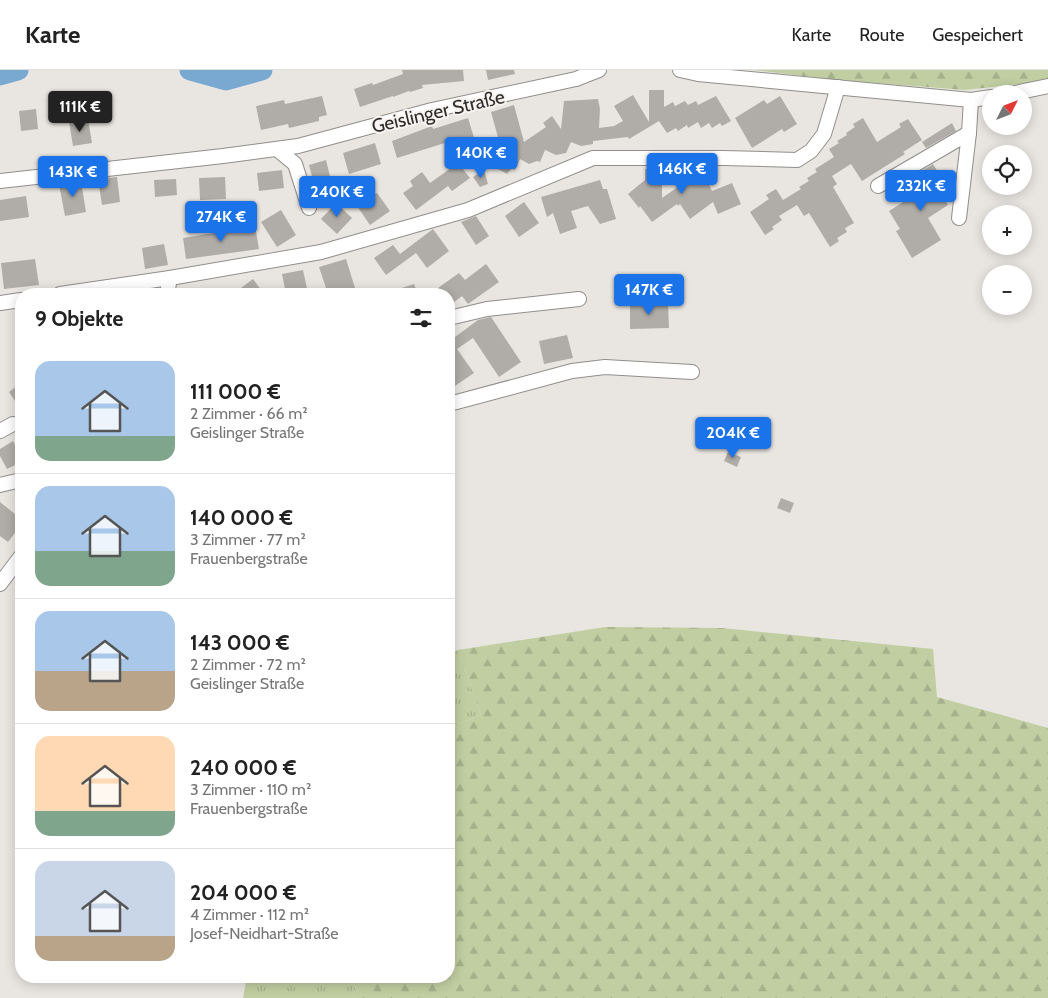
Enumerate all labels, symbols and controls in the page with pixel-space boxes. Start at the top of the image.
text: Karte [25,20,80,49]
text: Karte [792,24,831,46]
text: Route [859,24,904,46]
text: Gespeichert [932,24,1023,46]
street label: Geislinger Straße [369,85,507,138]
north arrow [982,85,1032,135]
map controls [982,85,1032,315]
pin: 111K € [39,90,121,133]
text: 111K € [59,97,101,116]
pin: 140K € [440,136,522,179]
text: 140K € [455,143,507,162]
button: locate [982,145,1032,195]
pin: 146K € [641,152,723,195]
pin: 143K € [32,156,114,198]
text: 146K € [658,159,706,178]
text: 143K € [49,162,97,181]
pin: 232K € [880,170,962,212]
pin: 240K € [296,176,378,218]
text: 232K € [896,176,946,195]
text: 240K € [310,182,364,201]
pin: 274K € [180,200,262,243]
button: + [982,205,1032,255]
text: 274K € [196,207,246,226]
button: − [982,265,1032,315]
pin: 147K € [608,274,690,316]
text: 147K € [625,280,673,299]
icon: filters [407,304,435,332]
text: 9 Objekte [35,306,123,331]
text: 111 000 € [190,379,281,404]
icon: home [75,381,135,441]
text: 2 Zimmer · 66 m² [190,404,308,423]
pin: 204K € [692,416,774,459]
text: Geislinger Straße [190,423,304,442]
text: 204K € [706,423,760,442]
text: 140 000 € [190,505,293,530]
icon: home [75,506,135,566]
text: 3 Zimmer · 77 m² [190,530,306,549]
text: Frauenbergstraße [190,549,308,568]
text: 143 000 € [190,630,290,655]
icon: home [75,631,135,691]
text: 2 Zimmer · 72 m² [190,655,306,674]
text: Geislinger Straße [190,674,304,693]
text: 240 000 € [190,755,296,780]
icon: home [75,756,135,816]
text: 3 Zimmer · 110 m² [190,780,311,799]
text: Frauenbergstraße [190,799,308,818]
text: 204 000 € [190,880,296,905]
icon: home [75,881,135,941]
text: 4 Zimmer · 112 m² [190,905,309,924]
text: Josef-Neidhart-Straße [190,924,339,943]

